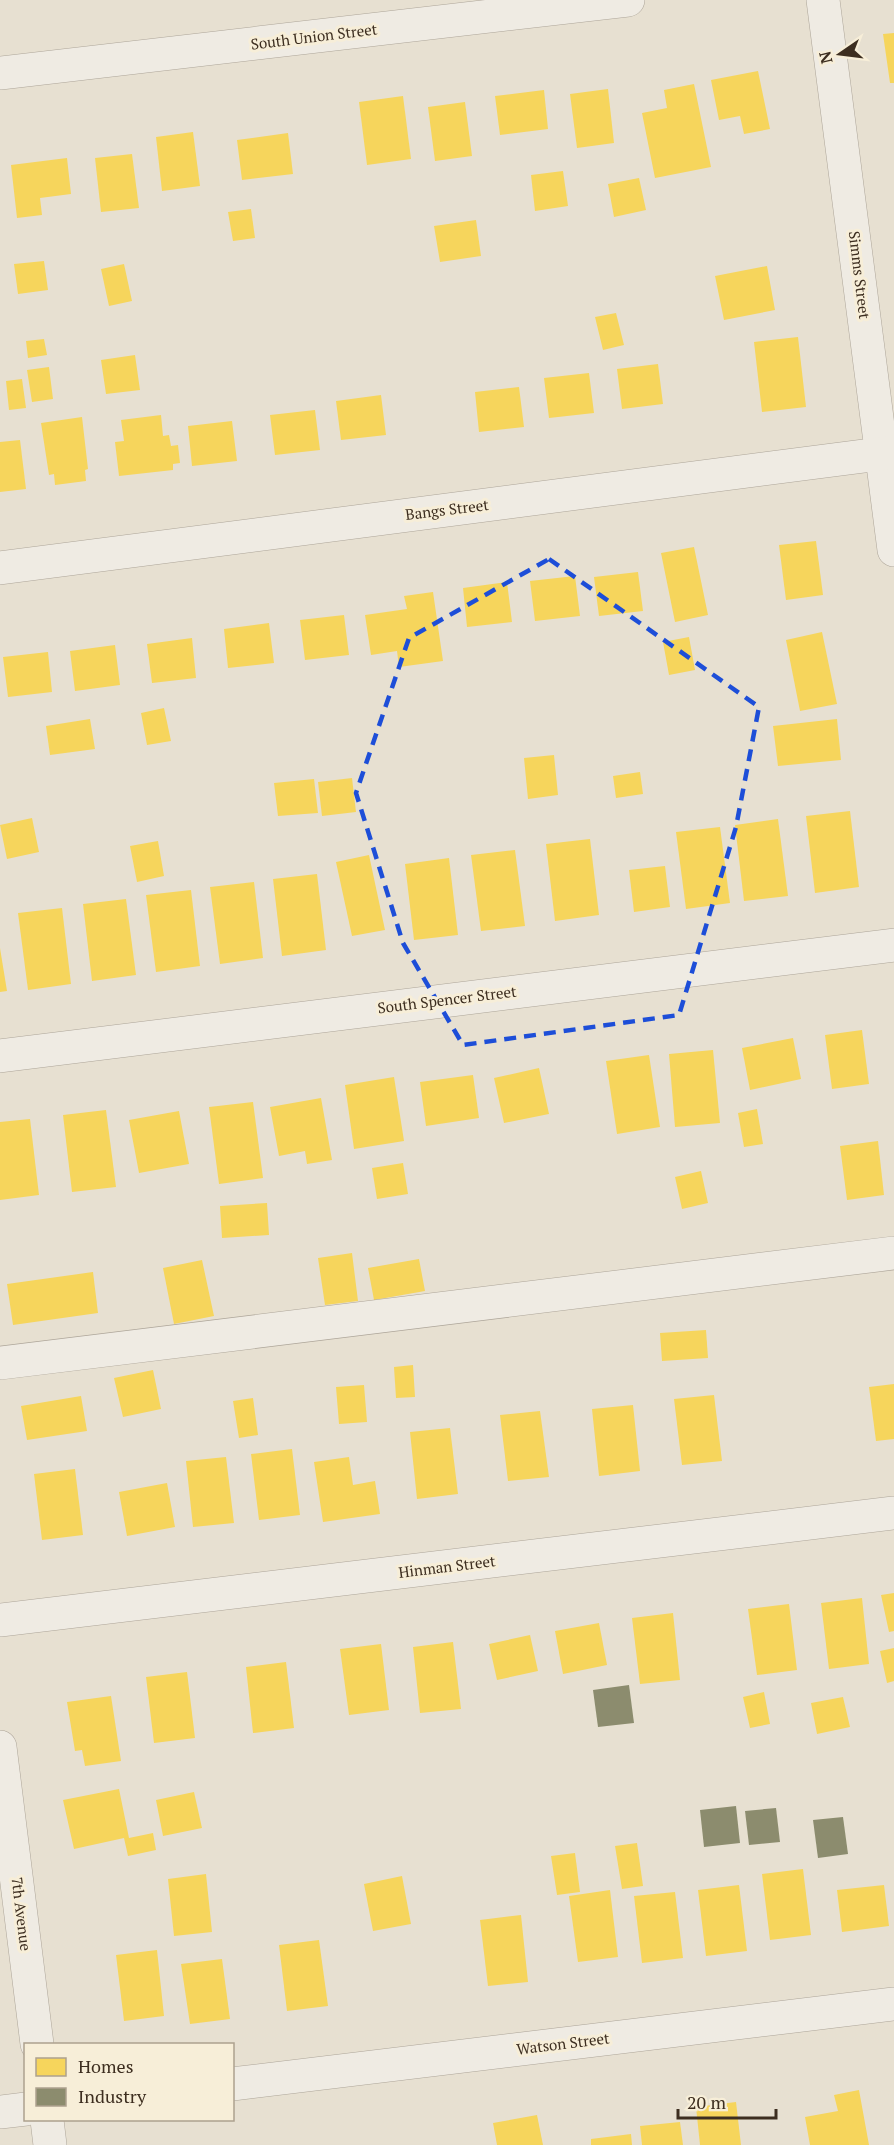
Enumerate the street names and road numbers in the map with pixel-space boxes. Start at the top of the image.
street label: South Union Street [249,18,379,54]
street label: Simms Street [845,230,875,320]
street label: Bangs Street [404,494,490,524]
street label: South Spencer Street [376,981,518,1017]
street label: Hinman Street [397,1550,497,1582]
street label: 7th Avenue [8,1876,36,1952]
street label: Watson Street [515,2027,611,2059]

